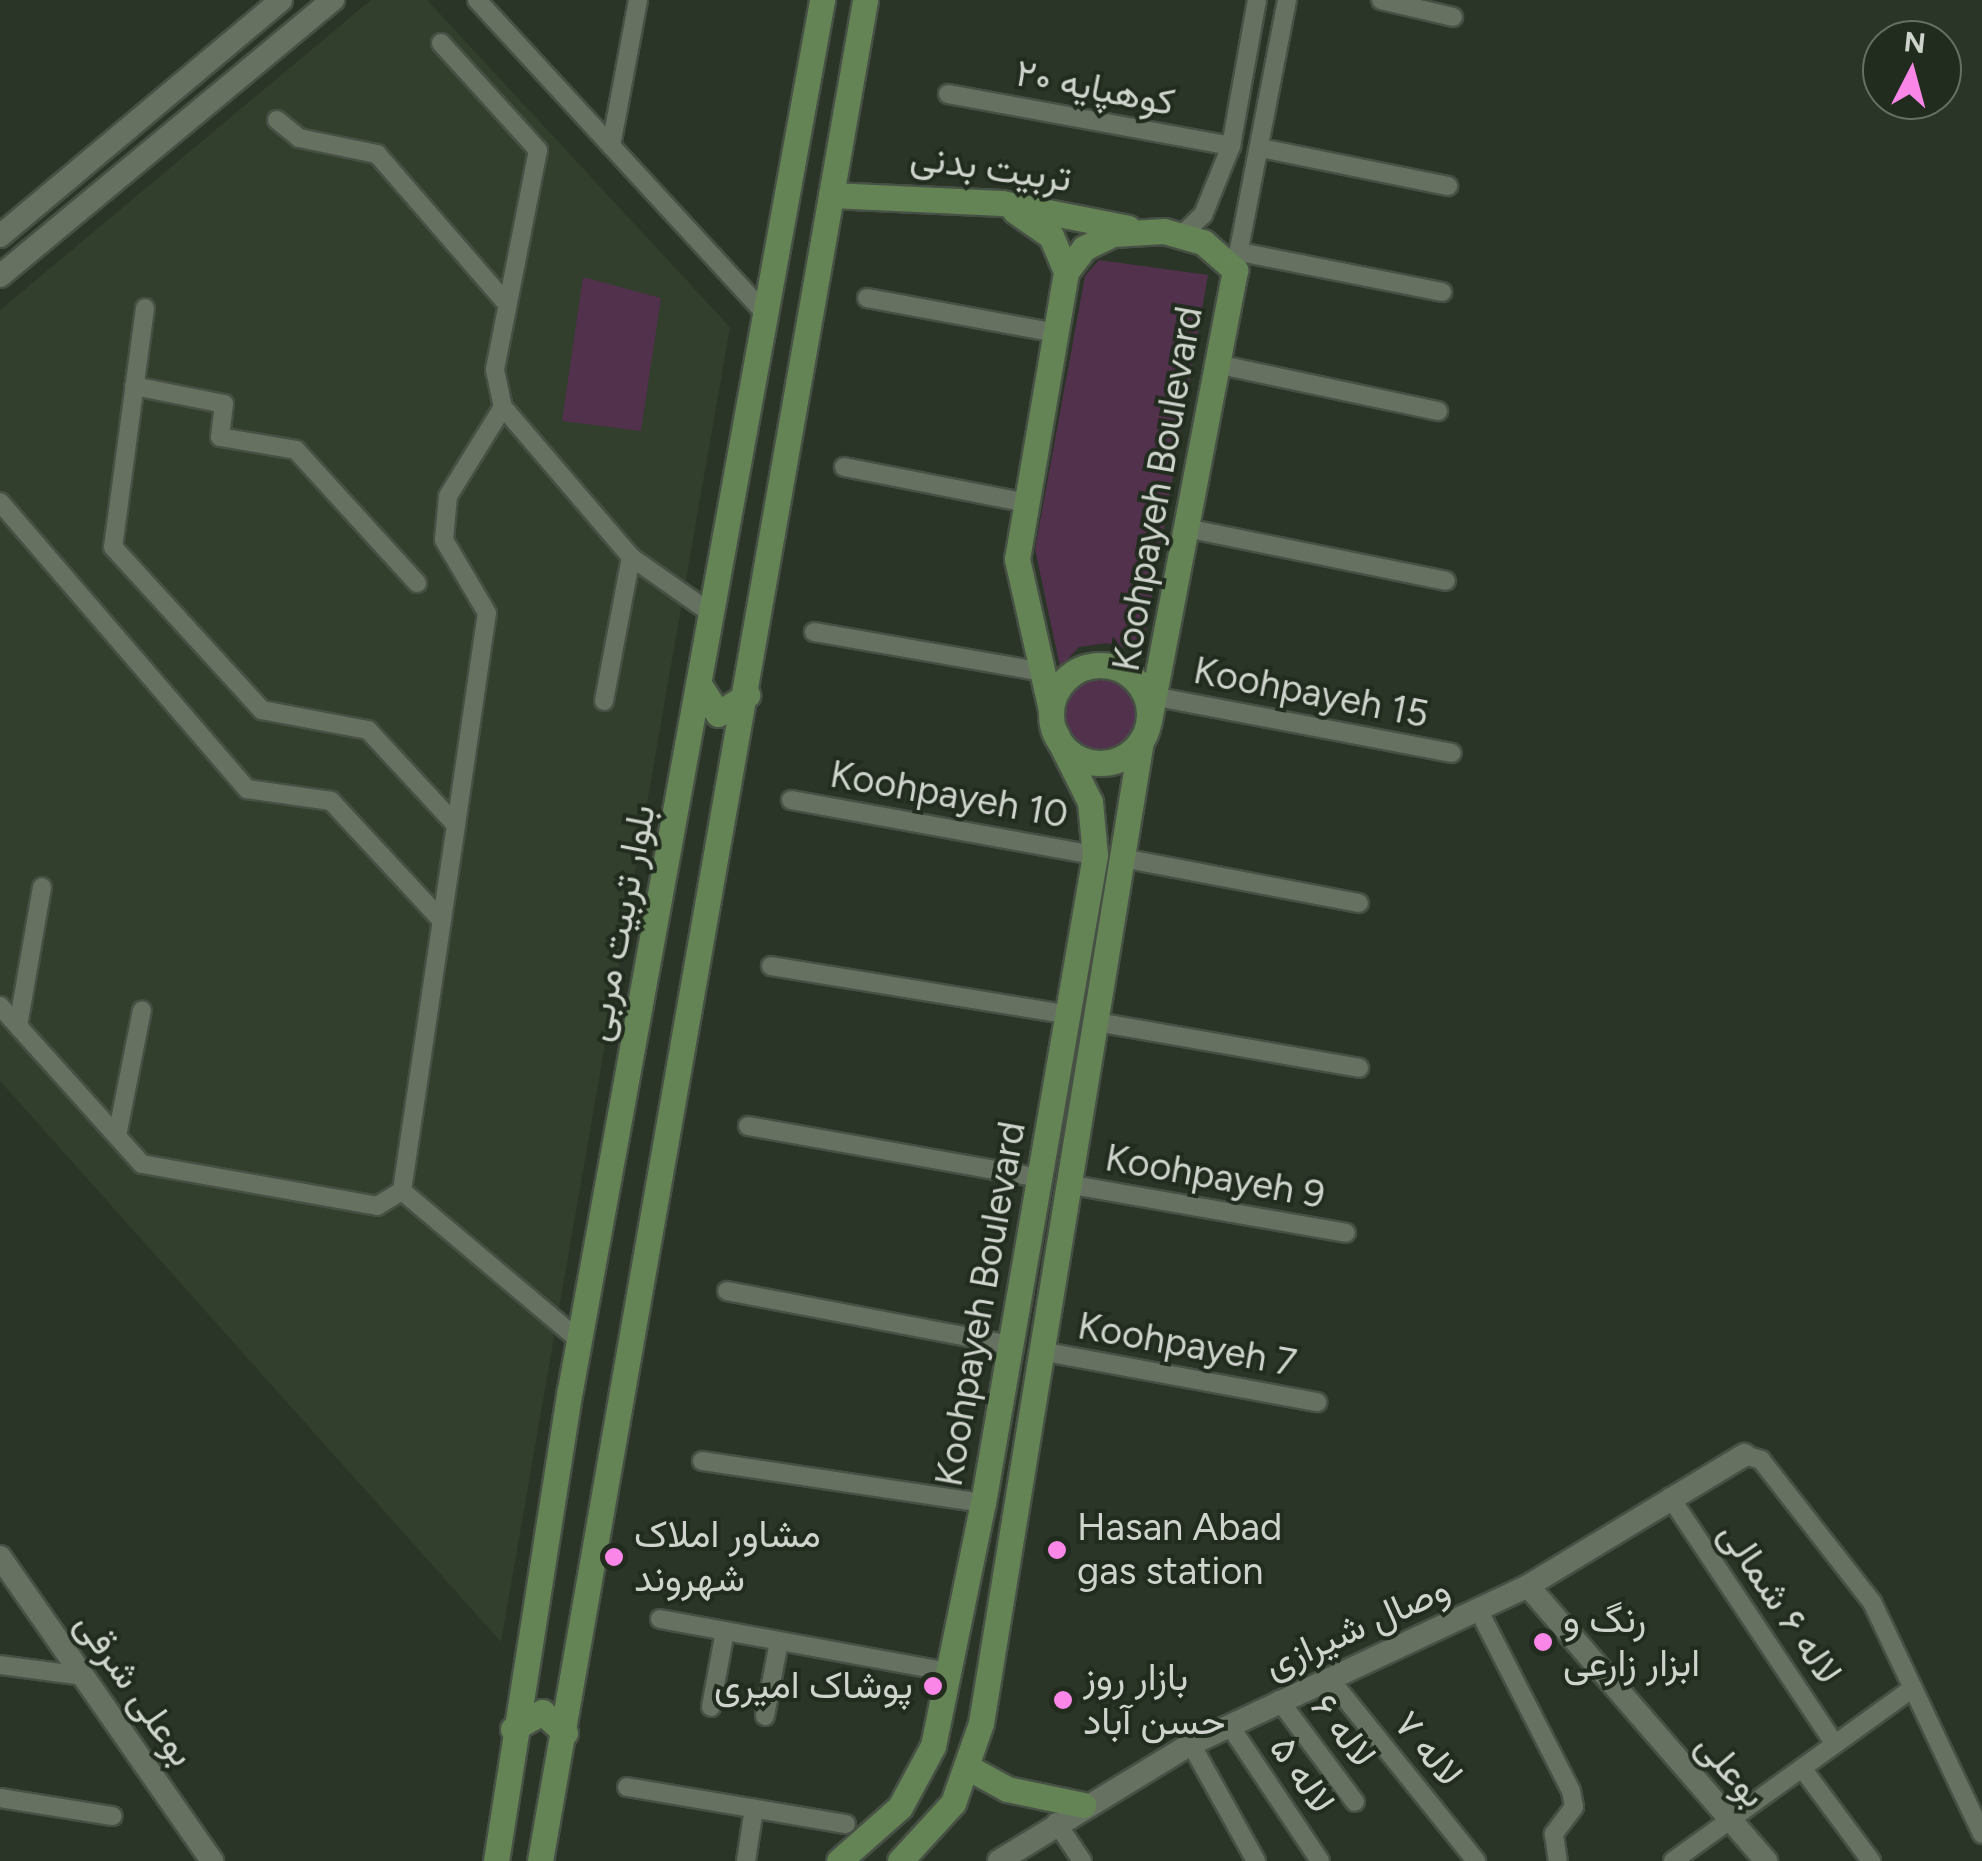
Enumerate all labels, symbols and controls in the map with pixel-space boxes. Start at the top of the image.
north arrow [1862,20,1962,120]
text: N [1902,24,1927,60]
street label: کوهپایه ۲۰ [1012,50,1178,126]
street label: تربیت بدنی [908,134,1074,202]
street label: Koohpayeh Boulevard [1103,303,1213,675]
street label: Koohpayeh 15 [1190,648,1432,738]
street label: Koohpayeh 10 [827,752,1071,838]
street label: بلوار تربیت مربی [575,801,665,1045]
street label: Koohpayeh Boulevard [926,1118,1036,1490]
street label: Koohpayeh 9 [1102,1135,1328,1219]
street label: Koohpayeh 7 [1074,1303,1300,1387]
place label: Hasan Abad gas station [1077,1505,1282,1595]
place label: مشاور املاک شهروند [634,1512,821,1602]
street label: لاله ۶ شمالی [1709,1513,1851,1693]
marker: Hasan Abad gas station [1046,1539,1068,1561]
marker: مشاور املاک شهروند [603,1546,625,1568]
street label: وصال شیرازی [1257,1566,1457,1688]
place label: رنگ و ابزار زارعی [1563,1597,1700,1686]
street label: بوعلی شرقی [65,1603,205,1775]
marker: رنگ و ابزار زارعی [1532,1631,1554,1653]
place label: بازار روز حسن آباد [1083,1655,1225,1745]
place label: پوشاک امیری [714,1663,913,1709]
marker: پوشاک امیری [922,1675,944,1697]
street label: لاله ۶ [1301,1685,1385,1777]
marker: بازار روز حسن آباد [1052,1689,1074,1711]
street label: لاله ۷ [1384,1702,1472,1796]
street label: بوعلی [1686,1723,1776,1817]
street label: لاله ۵ [1260,1727,1344,1823]

